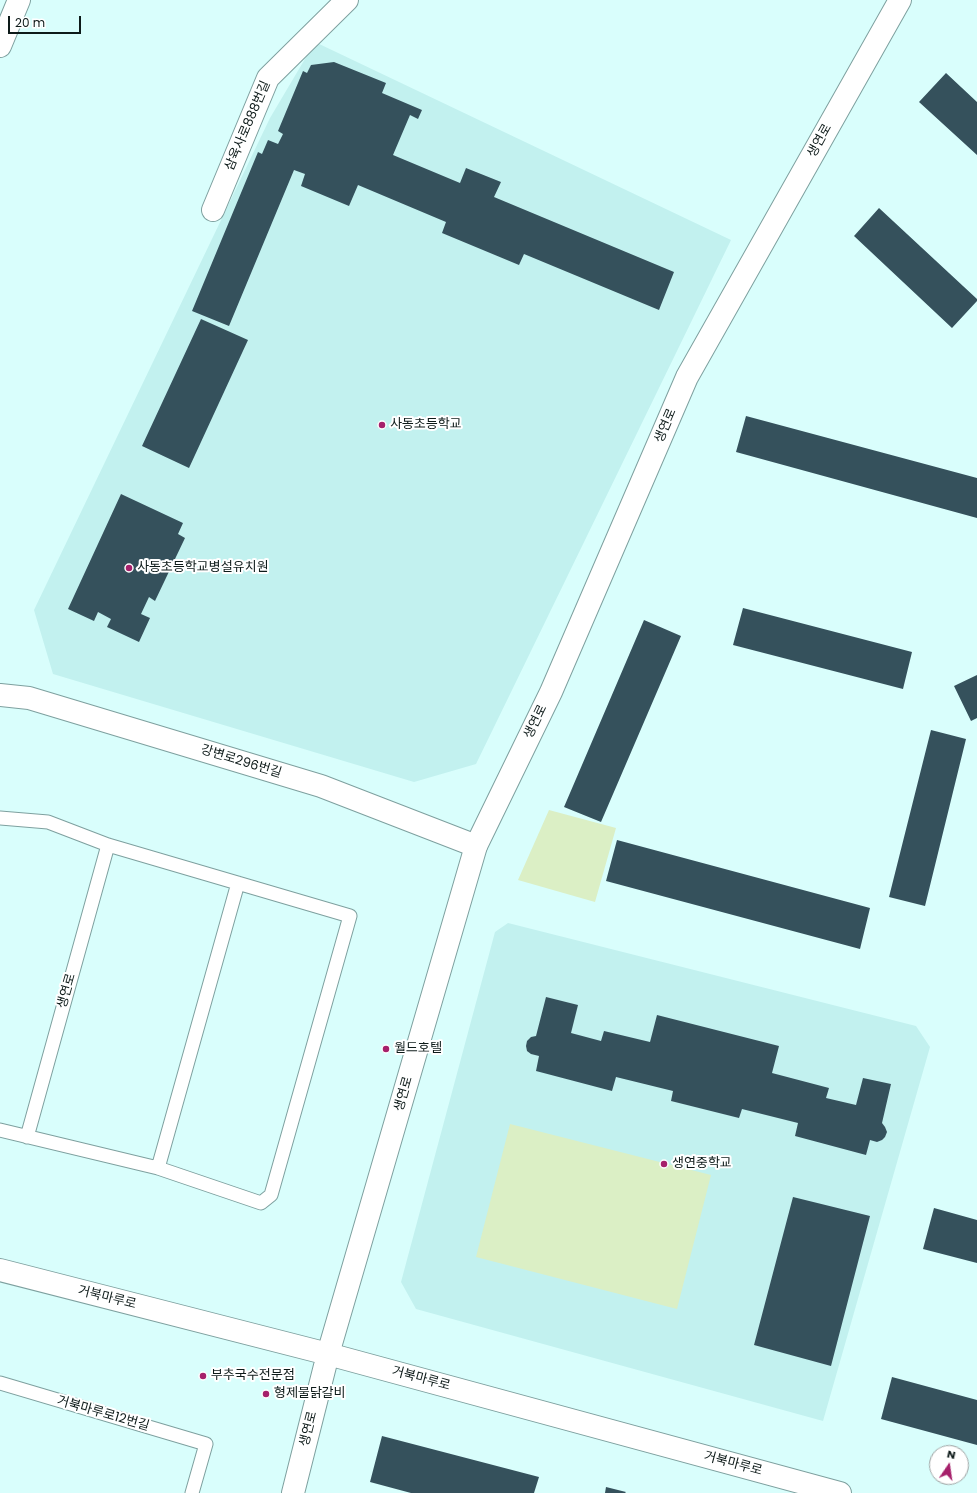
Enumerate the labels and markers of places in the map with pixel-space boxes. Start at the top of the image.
place label: 사동초등학교 [390,417,462,433]
marker: 사동초등학교 [377,420,387,430]
place label: 사동초등학교병설유치원 [137,560,269,576]
marker: 사동초등학교병설유치원 [124,563,134,573]
place label: 월드호텔 [394,1041,442,1057]
marker: 월드호텔 [381,1044,391,1054]
place label: 생연중학교 [672,1156,732,1172]
marker: 생연중학교 [659,1159,669,1169]
place label: 부추국수전문점 [211,1368,295,1384]
marker: 부추국수전문점 [198,1371,208,1381]
place label: 형제물닭갈비 [274,1386,346,1402]
marker: 형제물닭갈비 [261,1389,271,1399]

